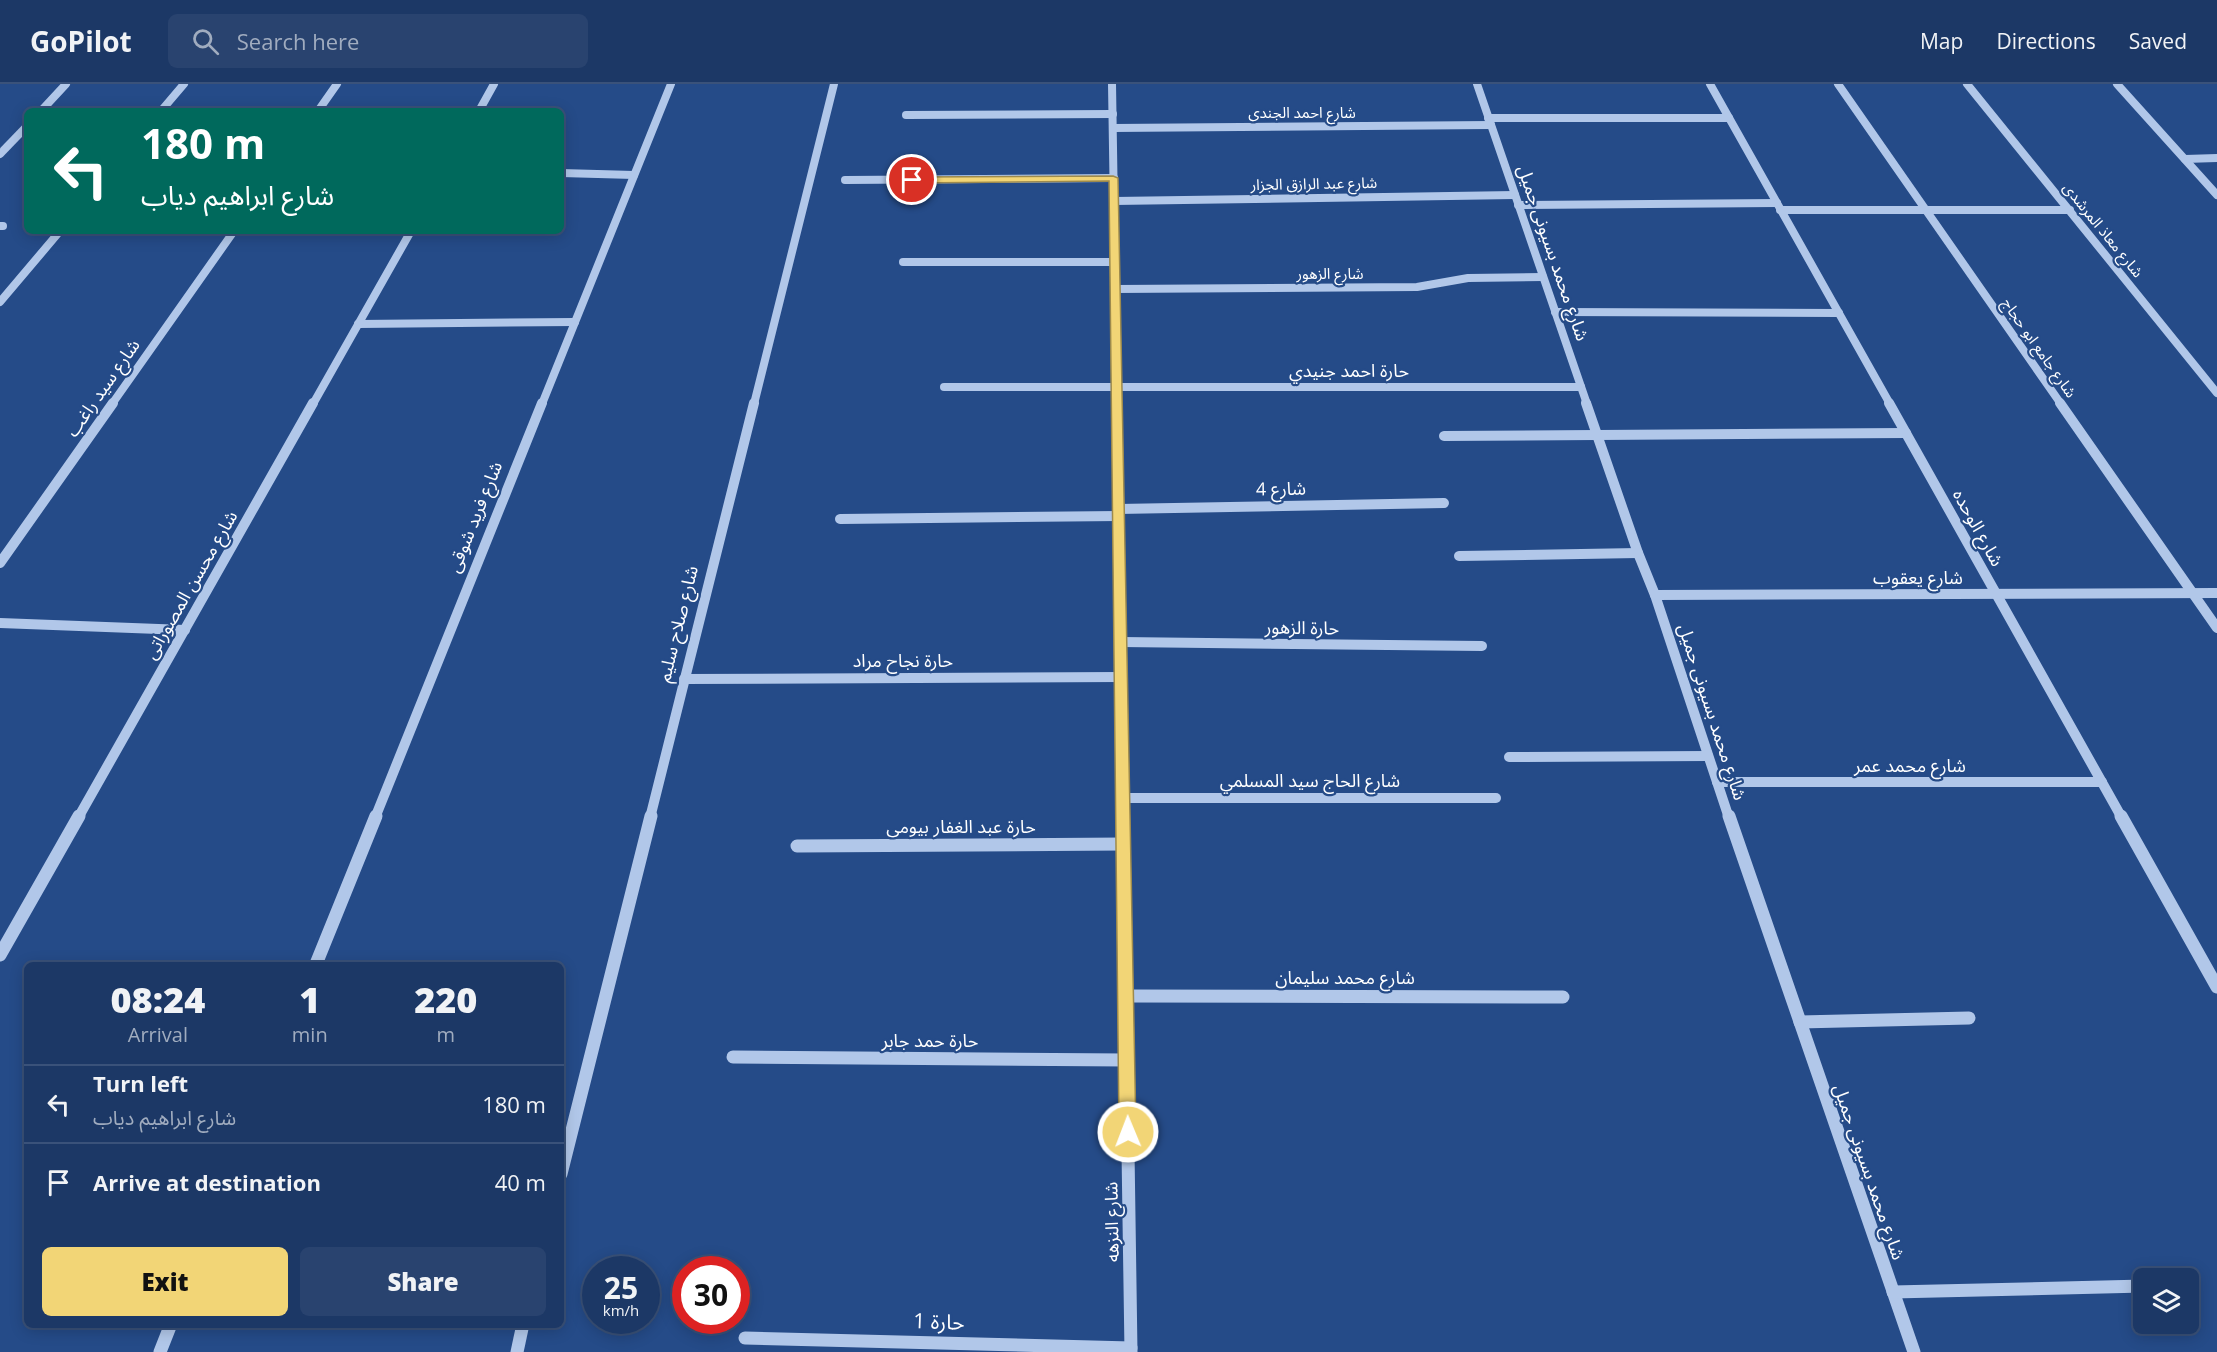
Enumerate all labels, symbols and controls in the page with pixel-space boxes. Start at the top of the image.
search box [168,14,588,68]
text: GoPilot [30,22,132,60]
icon: search [189,25,222,58]
text: Search here [237,26,359,56]
text: Map [1920,27,1963,55]
text: Directions [1996,27,2096,55]
text: Saved [2129,27,2187,55]
street label: شارع احمد الجندى [1248,102,1356,125]
text: 180 m [141,114,265,171]
icon: left [42,132,120,210]
pin [886,154,937,205]
street label: شارع محمد بسيونى جميل [1510,162,1595,345]
icon: arrive [895,163,928,196]
street label: شارع عبد الرازق الجزار [1250,172,1378,197]
text: شارع ابراهيم دياب [141,176,334,213]
street label: شارع معاذ المرشدى [2057,178,2149,283]
street label: شارع الزهور [1295,263,1364,286]
street label: شارع جامع ابو حجاج [1996,294,2082,403]
street label: شارع سيد راغب [60,334,147,443]
street label: حارة احمد جنيدي [1289,358,1409,384]
street label: شارع فريد شوقى [441,457,510,577]
street label: شارع 4 [1256,476,1306,503]
street label: شارع الوحده [1945,485,2010,572]
street label: شارع محسن المصوراتى [138,506,245,665]
street label: شارع صلاح سليم [651,563,706,685]
street label: شارع يعقوب [1873,565,1963,592]
street label: حارة الزهور [1264,614,1339,640]
street label: شارع محمد بسيونى جميل [1670,620,1753,804]
street label: حارة نجاح مراد [853,648,953,674]
street label: شارع محمد عمر [1853,753,1966,780]
street label: شارع الحاج سيد المسلمي [1220,768,1400,795]
street label: حارة عبد الغفار بيومى [886,814,1036,838]
street label: شارع محمد سليمان [1275,965,1415,992]
text: 08:24 [111,975,205,1024]
text: 1 [299,975,320,1024]
text: 220 [414,975,477,1024]
text: Arrival [128,1021,188,1048]
text: min [292,1021,328,1048]
text: m [437,1021,455,1048]
street label: حارة حمد جابر [881,1028,978,1052]
text: Turn left [93,1068,188,1098]
street label: شارع محمد بسيونى جميل [1826,1081,1911,1264]
icon: left [42,1088,75,1121]
text: 180 m [482,1089,546,1119]
position arrow [1096,1100,1160,1164]
text: شارع ابراهيم دياب [93,1104,236,1131]
icon: arrive [42,1166,75,1199]
text: Arrive at destination [93,1167,321,1197]
text: 40 m [495,1167,546,1197]
street label: شارع النزهه [1098,1182,1127,1262]
button: Exit [42,1247,288,1316]
button: Share [300,1247,546,1316]
speed limit sign: 30 [672,1256,750,1334]
text: 25 [604,1267,638,1308]
map controls [2133,1268,2199,1334]
button: layers [2133,1268,2199,1334]
text: km/h [603,1300,639,1320]
street label: حارة 1 [913,1306,965,1336]

